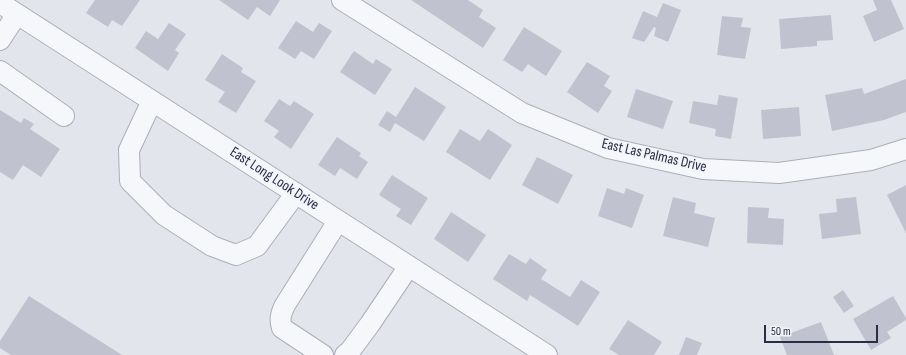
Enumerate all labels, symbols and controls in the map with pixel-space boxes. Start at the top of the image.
street label: East Las Palmas Drive [600,135,708,177]
street label: East Long Look Drive [226,144,322,214]
scale bar [766,317,880,343]
text: 50 m [771,324,791,339]

